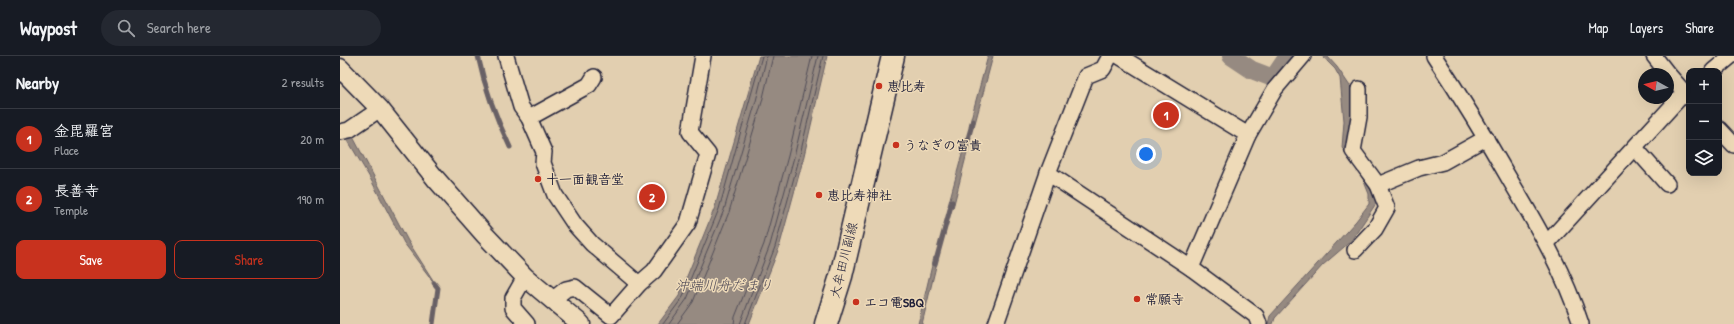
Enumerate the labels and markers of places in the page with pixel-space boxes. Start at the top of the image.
place label: 恵比寿 [887,77,926,95]
marker: 恵比寿 [874,81,884,91]
pin: 1 [1153,100,1179,130]
place label: うなぎの富貴 [904,136,982,154]
marker: うなぎの富貴 [891,140,901,150]
place label: 十一面観音堂 [546,170,624,188]
marker: 十一面観音堂 [533,174,543,184]
pin: 2 [639,182,665,212]
place label: 恵比寿神社 [827,186,892,204]
marker: 恵比寿神社 [814,190,824,200]
place label: 常願寺 [1145,290,1184,308]
place label: エコ電SBQ [864,293,925,311]
marker: 常願寺 [1132,294,1142,304]
marker: エコ電SBQ [851,297,861,307]

